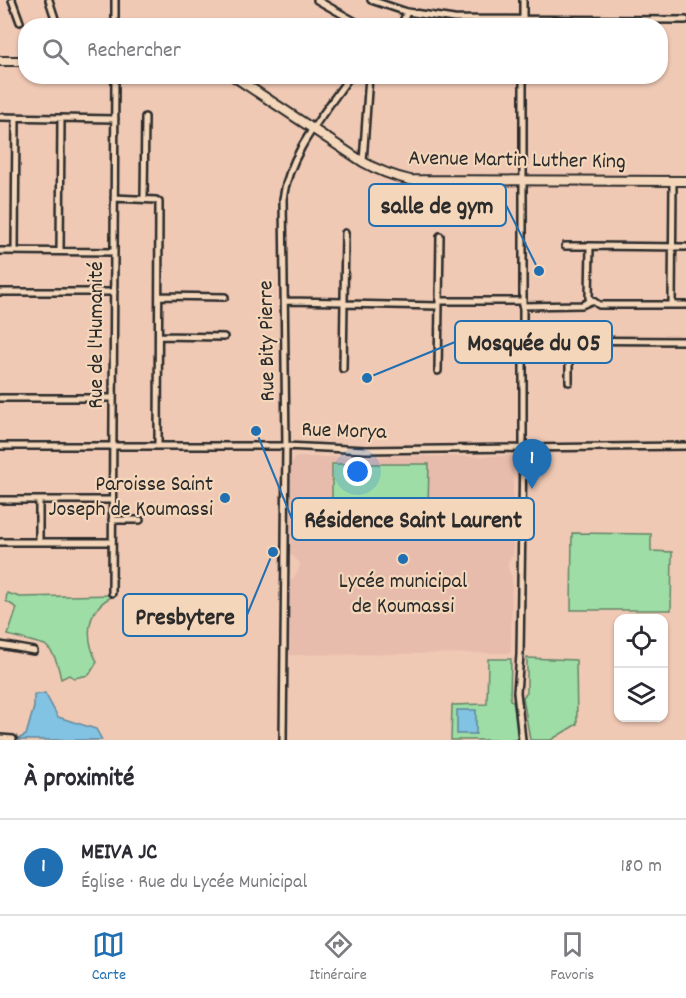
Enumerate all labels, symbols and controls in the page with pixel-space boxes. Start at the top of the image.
search box [18,18,668,84]
icon: search [39,35,72,68]
text: Rechercher [87,36,181,67]
street label: Avenue Martin Luther King [408,144,626,178]
callout: salle de gym [369,184,506,226]
text: salle de gym [381,191,493,225]
street label: Rue de l'Humanité [82,261,113,409]
street label: Rue Bity Pierre [251,280,285,402]
callout: Mosquée du 05 [455,321,612,363]
text: Mosquée du 05 [467,328,601,362]
street label: Rue Morya [301,415,388,449]
pin: 1 [512,440,552,489]
your location [343,457,372,486]
place label: Paroisse Saint Joseph de Koumassi [49,470,213,526]
marker: Paroisse Saint Joseph de Koumassi [218,491,232,505]
callout: Résidence Saint Laurent [292,498,534,540]
text: Résidence Saint Laurent [304,505,522,539]
marker: Lycée municipal de Koumassi [396,552,410,566]
place label: Lycée municipal de Koumassi [339,567,467,623]
callout: Presbytere [123,594,247,636]
text: Presbytere [135,602,235,636]
map controls [614,614,668,722]
button: locate [614,614,668,668]
button: layers [614,668,668,722]
text: À proximité [24,761,134,798]
text: MEIVA JC [81,838,157,869]
text: 1 [41,853,46,881]
text: 180 m [620,853,662,881]
text: Église · Rue du Lycée Municipal [81,869,307,897]
tab: Carte [92,928,126,987]
tab: Itinéraire [309,928,367,987]
tab: Favoris [550,928,594,987]

